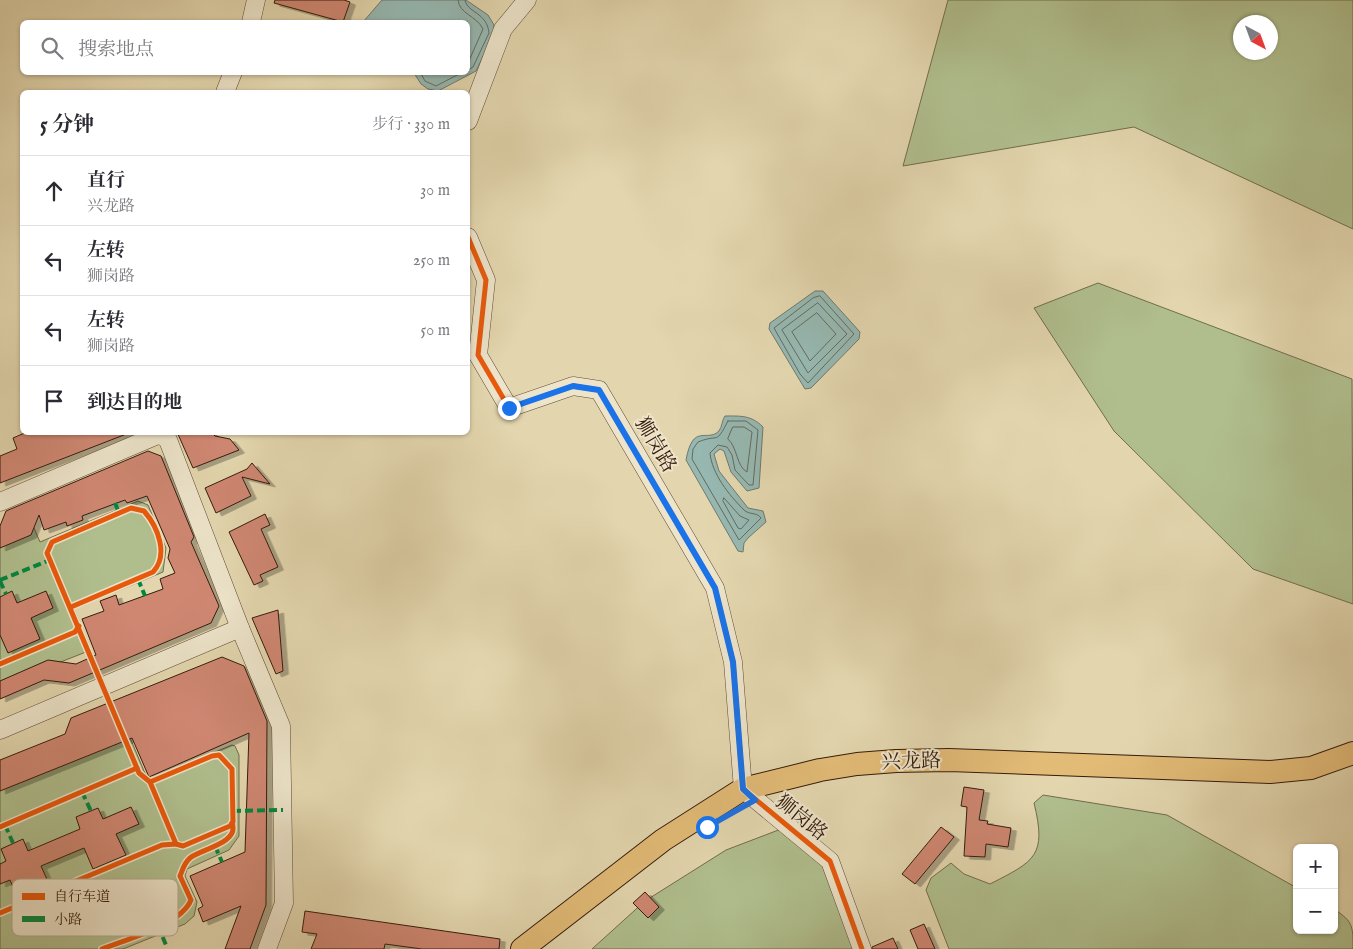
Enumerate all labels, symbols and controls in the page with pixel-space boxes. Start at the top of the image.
north arrow [1233,15,1278,60]
search box [20,20,470,75]
icon: search [38,34,66,62]
text: 搜索地点 [78,38,154,62]
text: 5 分钟 [40,112,94,139]
text: 步行 · 330 m [372,115,450,135]
text: 直行 [87,169,125,193]
icon: ahead [40,177,68,205]
text: 30 m [420,181,450,201]
text: 兴龙路 [87,197,135,217]
text: 左转 [87,239,125,263]
icon: left [40,247,68,275]
text: 250 m [413,251,450,271]
text: 狮岗路 [87,267,135,287]
text: 左转 [87,309,125,333]
icon: left [40,317,68,345]
text: 50 m [421,321,450,341]
text: 狮岗路 [87,337,135,357]
icon: arrive [40,387,68,415]
text: 到达目的地 [87,391,182,415]
route end [498,397,521,420]
street label: 狮岗路 [629,413,681,477]
street label: 兴龙路 [881,748,941,776]
street label: 狮岗路 [770,789,832,847]
route start [696,816,719,839]
map controls [1293,844,1338,934]
button: + [1293,844,1338,889]
legend [12,879,178,936]
text: 自行车道 [54,888,110,906]
button: − [1293,889,1338,934]
text: 小路 [54,911,82,929]

